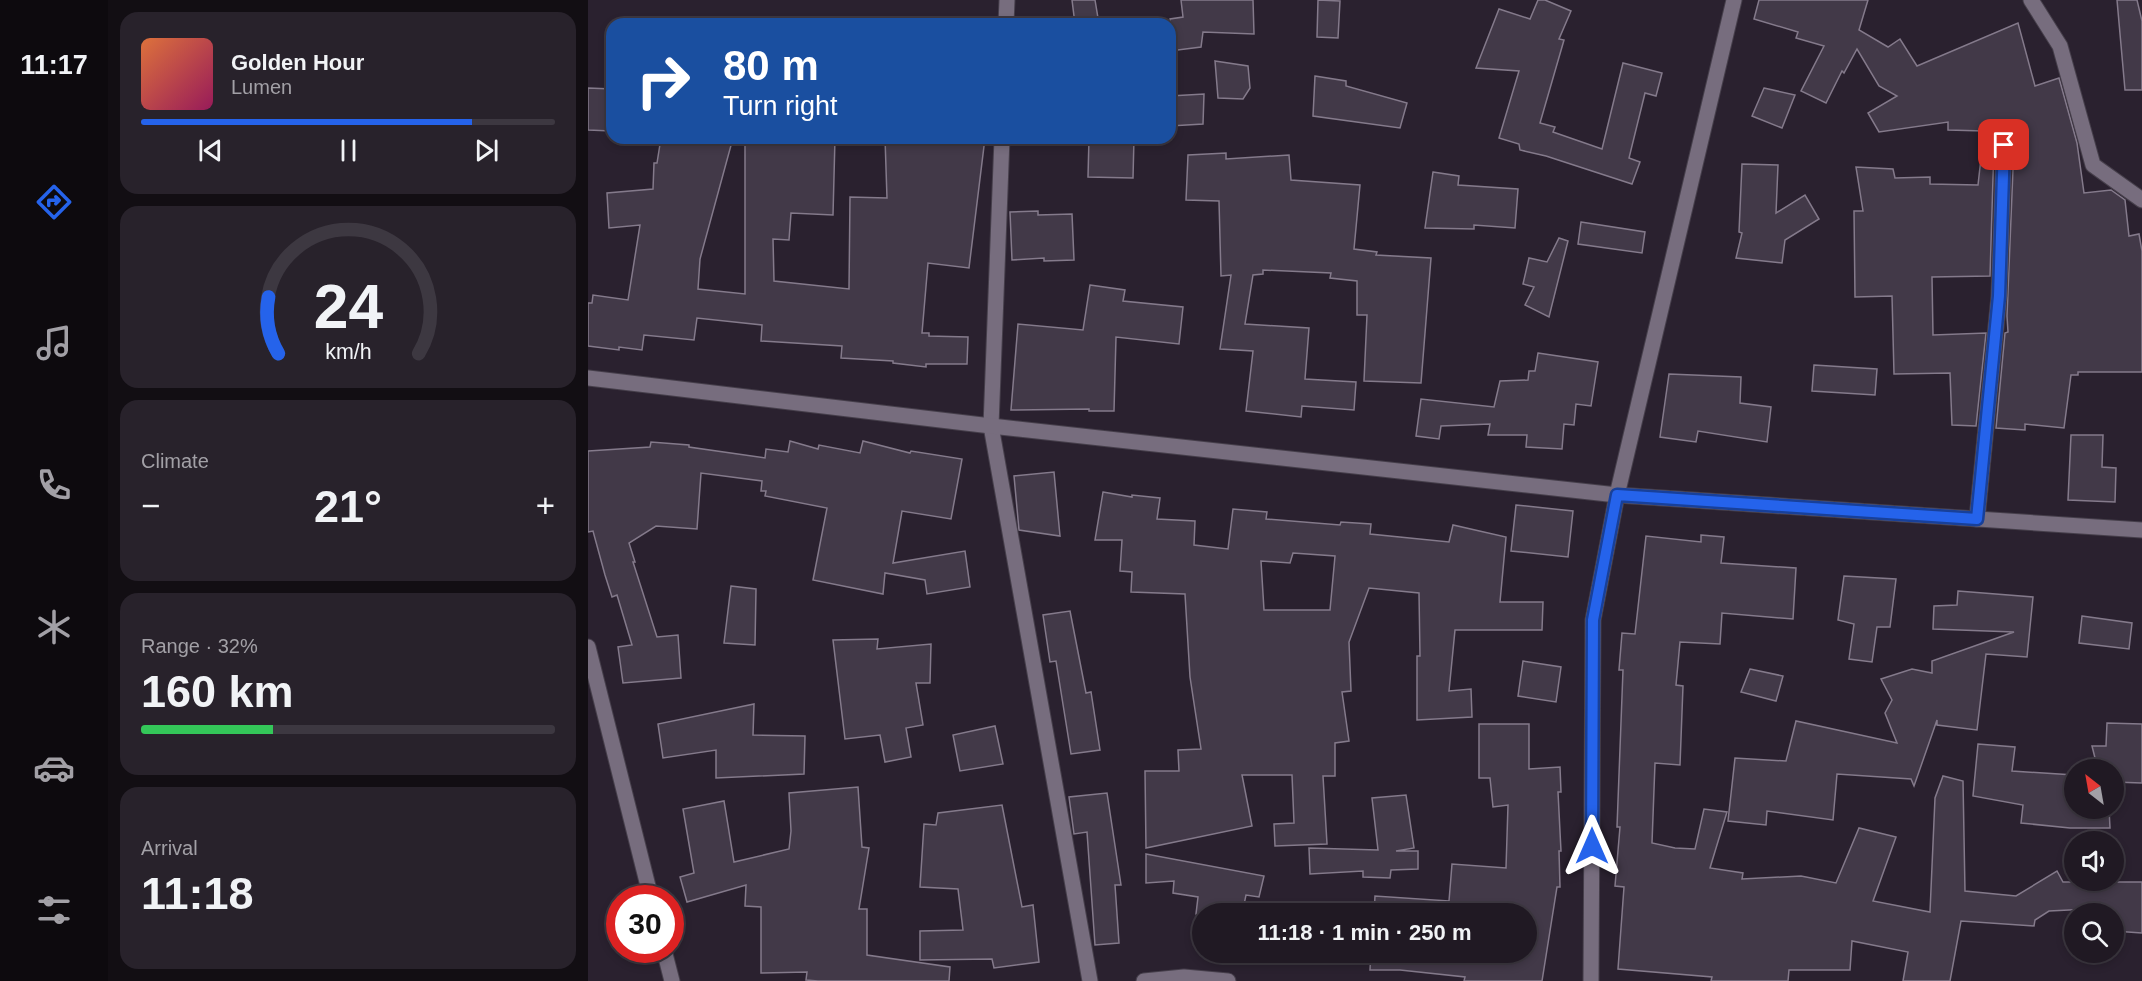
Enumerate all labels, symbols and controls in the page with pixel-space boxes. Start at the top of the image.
icon: right [624,42,702,120]
text: 80 m [723,42,819,89]
text: 11:17 [20,50,88,80]
text: Golden Hour [231,50,364,75]
text: Lumen [231,76,292,98]
text: Turn right [723,91,838,121]
pin [1978,119,2029,170]
icon: arrive [1987,128,2020,161]
icon: previous [194,134,227,167]
icon: pause [332,134,365,167]
icon: next [470,134,503,167]
icon: directions [33,181,75,223]
text: 24 [313,272,383,341]
icon: music [33,322,75,364]
text: km/h [325,340,371,364]
text: Climate [141,450,209,472]
icon: phone [33,464,75,506]
text: 21° [314,481,382,532]
text: − [141,487,160,524]
text: + [536,487,555,524]
icon: climate [33,606,75,648]
text: Range · 32% [141,635,258,657]
text: 160 km [141,666,294,717]
icon: car [33,747,75,789]
north arrow [2064,759,2124,819]
map controls [2064,759,2124,963]
position arrow [1560,814,1624,878]
button: sound [2064,831,2124,891]
text: Arrival [141,837,198,859]
text: 11:18 [141,868,254,919]
speed limit sign: 30 [606,885,684,963]
icon: filters [33,889,75,931]
button: search [2064,903,2124,963]
text: 11:18 · 1 min · 250 m [1258,920,1472,945]

